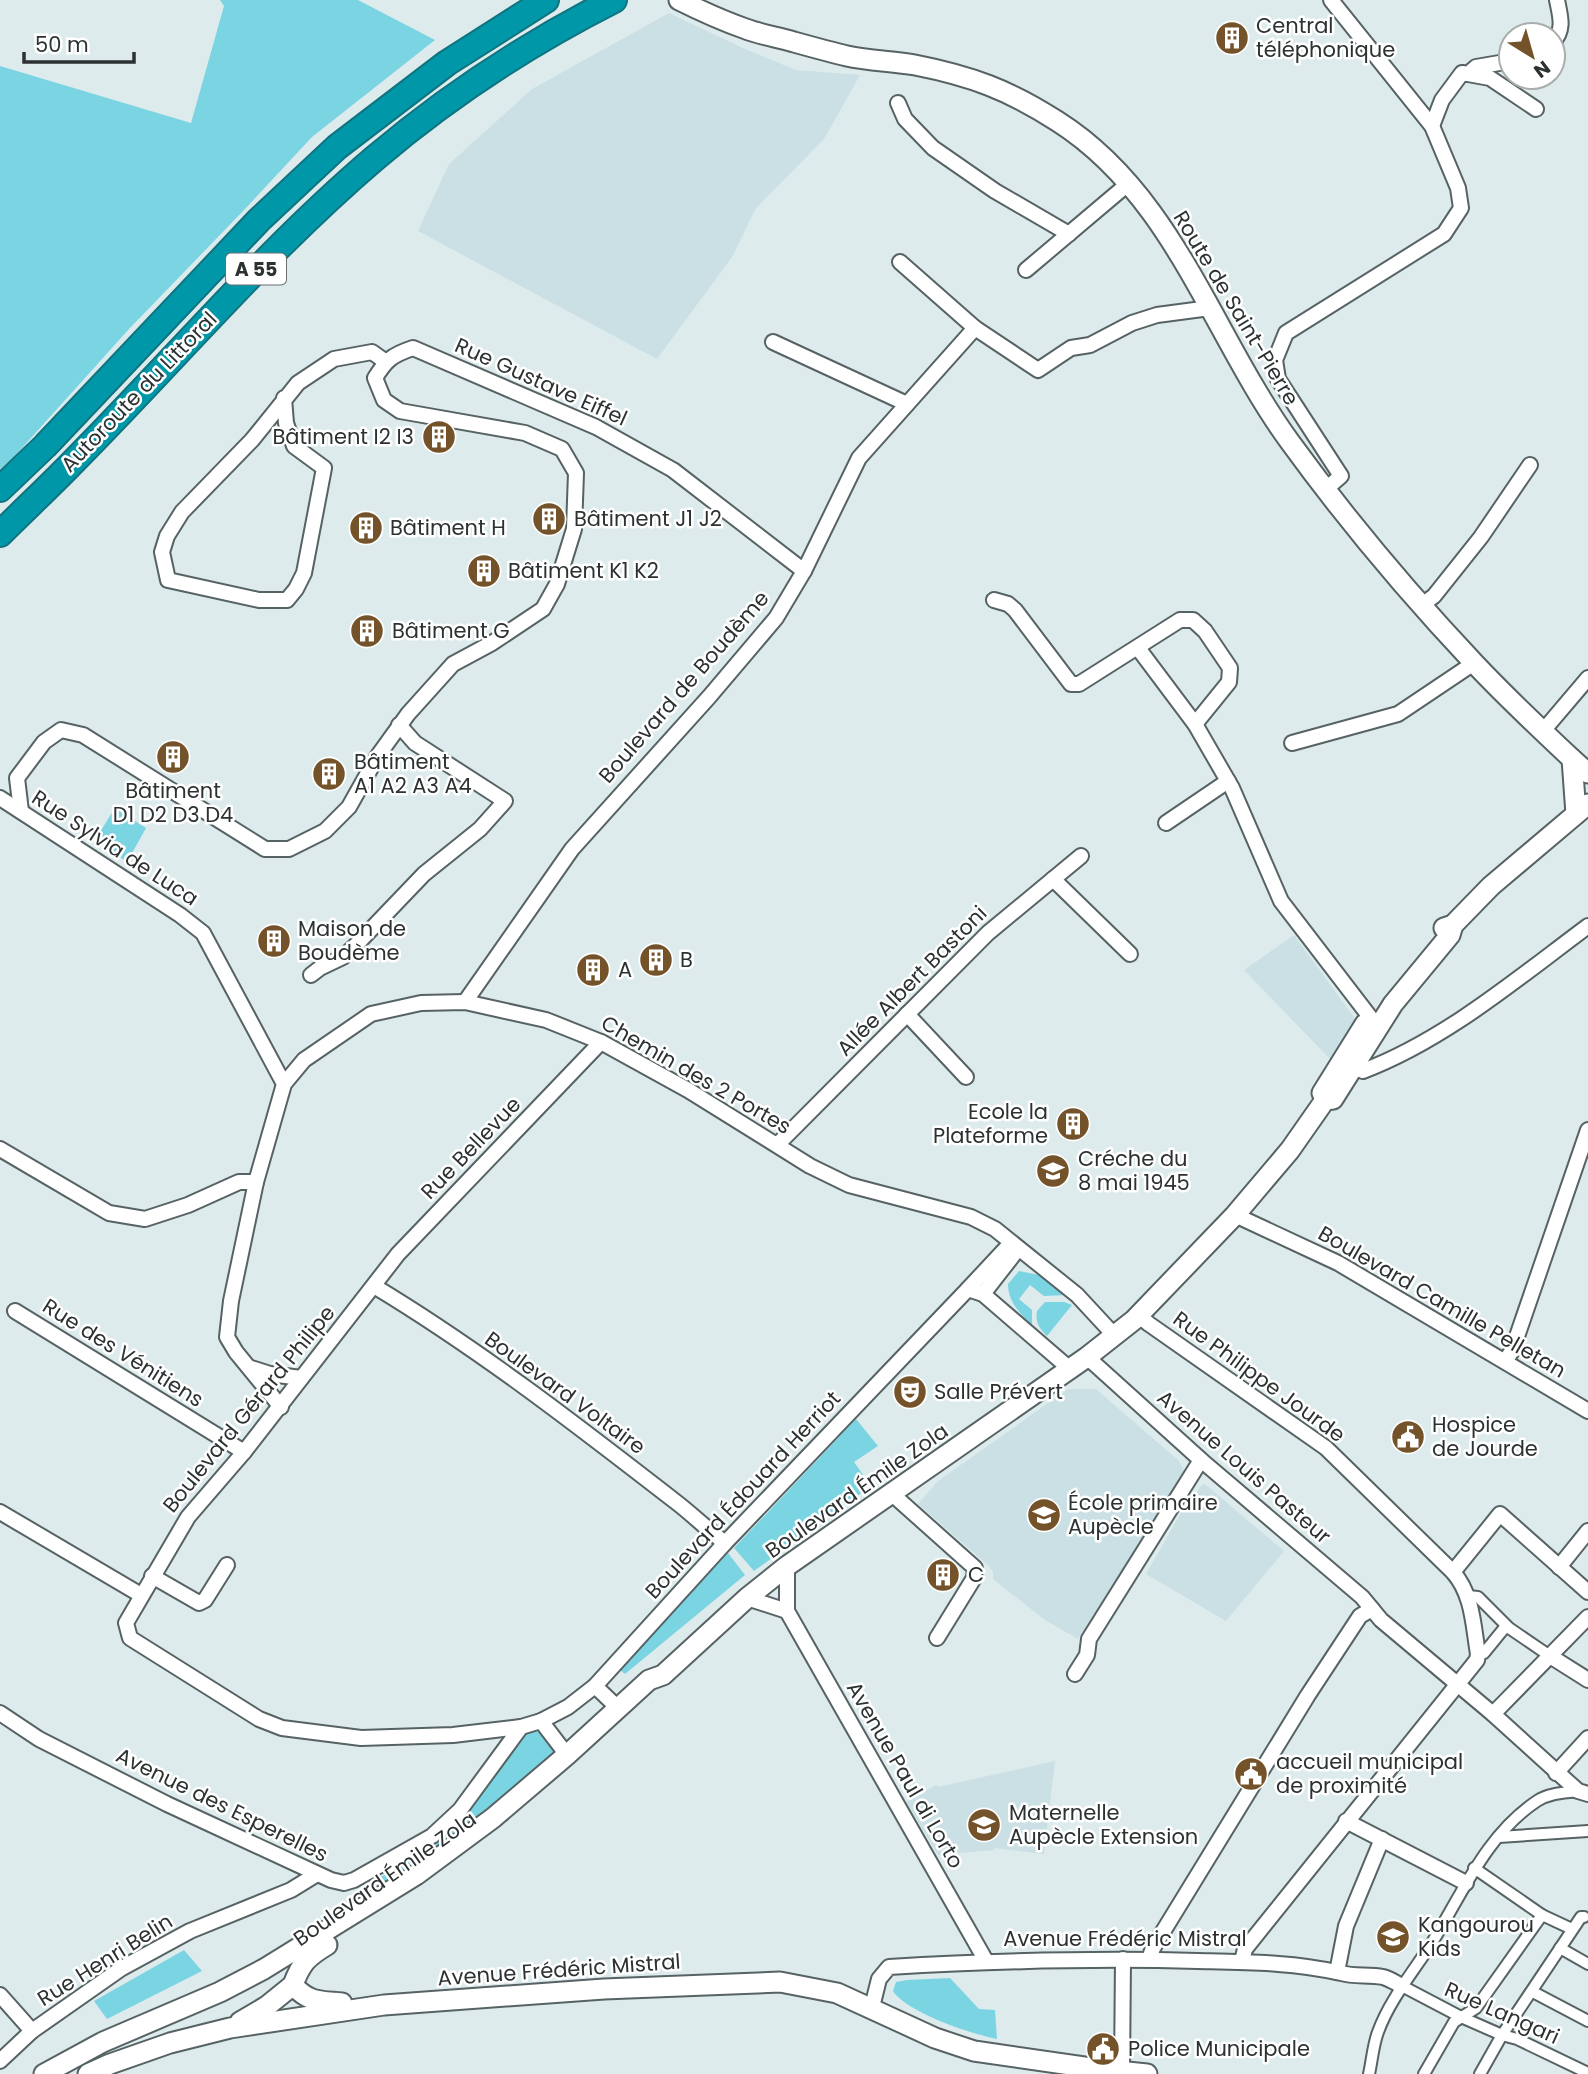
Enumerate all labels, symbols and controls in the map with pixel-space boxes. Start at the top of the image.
place label: Central téléphonique [1256,11,1395,64]
building icon: Central téléphonique [1213,19,1251,57]
scale bar [24,21,135,65]
north arrow [1497,21,1567,91]
text: 50 m [35,30,89,59]
text: N [1528,54,1556,84]
street label: Route de Saint-Pierre [1167,205,1306,410]
road number: A 55 [226,254,286,284]
street label: Autoroute du Littoral [54,305,223,478]
street label: Rue Gustave Eiffel [450,331,632,433]
building icon: Bâtiment I2 I3 [420,418,458,456]
place label: Bâtiment I2 I3 [272,422,414,451]
building icon: Bâtiment J1 J2 [530,500,568,538]
place label: Bâtiment J1 J2 [574,504,722,533]
building icon: Bâtiment H [347,509,385,547]
place label: Bâtiment H [390,513,506,542]
building icon: Bâtiment K1 K2 [465,552,503,590]
place label: Bâtiment K1 K2 [508,556,659,585]
street label: Boulevard de Boudème [592,584,775,789]
building icon: Bâtiment G [348,612,386,650]
place label: Bâtiment G [392,616,510,645]
building icon: Bâtiment D1 D2 D3 D4 [154,738,192,776]
place label: Bâtiment A1 A2 A3 A4 [354,747,472,800]
building icon: Bâtiment A1 A2 A3 A4 [310,755,348,793]
place label: Bâtiment D1 D2 D3 D4 [113,776,233,829]
street label: Rue Sylvia de Luca [26,783,204,912]
street label: Allée Albert Bastoni [830,899,993,1062]
place label: Maison de Boudème [298,914,406,967]
building icon: Maison de Boudème [255,922,293,960]
building icon: B [637,941,675,979]
place label: B [680,945,693,974]
building icon: A [574,951,612,989]
place label: A [618,955,632,984]
street label: Chemin des 2 Portes [596,1008,797,1141]
street label: Rue Bellevue [414,1090,527,1205]
place label: Ecole la Plateforme [933,1097,1048,1150]
building icon: Ecole la Plateforme [1054,1105,1092,1143]
place label: Créche du 8 mai 1945 [1078,1144,1190,1197]
school or university icon: Créche du 8 mai 1945 [1034,1152,1072,1190]
street label: Boulevard Camille Pelletan [1313,1219,1571,1385]
street label: Rue des Vénitiens [37,1291,209,1414]
street label: Boulevard Gérard Philipe [156,1299,341,1518]
street label: Rue Philippe Jourde [1167,1304,1351,1449]
street label: Boulevard Voltaire [479,1324,652,1461]
theatre icon: Salle Prévert [891,1373,929,1411]
place label: Salle Prévert [934,1377,1063,1406]
street label: Avenue Louis Pasteur [1151,1383,1338,1550]
street label: Boulevard Édouard Herriot [638,1384,847,1605]
place label: Hospice de Jourde [1432,1410,1538,1463]
street label: Boulevard Émile Zola [759,1416,954,1565]
public building icon: Hospice de Jourde [1389,1418,1427,1456]
place label: École primaire Aupècle [1068,1488,1218,1541]
school or university icon: École primaire Aupècle [1025,1496,1063,1534]
building icon: C [924,1556,962,1594]
place label: C [968,1560,984,1589]
street label: Avenue Paul di Lorto [840,1676,971,1874]
street label: Avenue des Esperelles [111,1741,333,1869]
place label: accueil municipal de proximité [1276,1747,1463,1800]
public building icon: accueil municipal de proximité [1232,1755,1270,1793]
place label: Maternelle Aupècle Extension [1009,1798,1198,1851]
street label: Boulevard Émile Zola [287,1804,482,1953]
school or university icon: Maternelle Aupècle Extension [965,1806,1003,1844]
street label: Rue Henri Belin [32,1906,178,2013]
place label: Kangourou Kids [1418,1910,1534,1963]
school or university icon: Kangourou Kids [1374,1918,1412,1956]
street label: Avenue Frédéric Mistral [1003,1924,1247,1953]
street label: Avenue Frédéric Mistral [436,1947,681,1992]
street label: Rue Langari [1440,1974,1564,2051]
public building icon: Police Municipale [1084,2030,1122,2068]
place label: Police Municipale [1128,2034,1310,2063]

